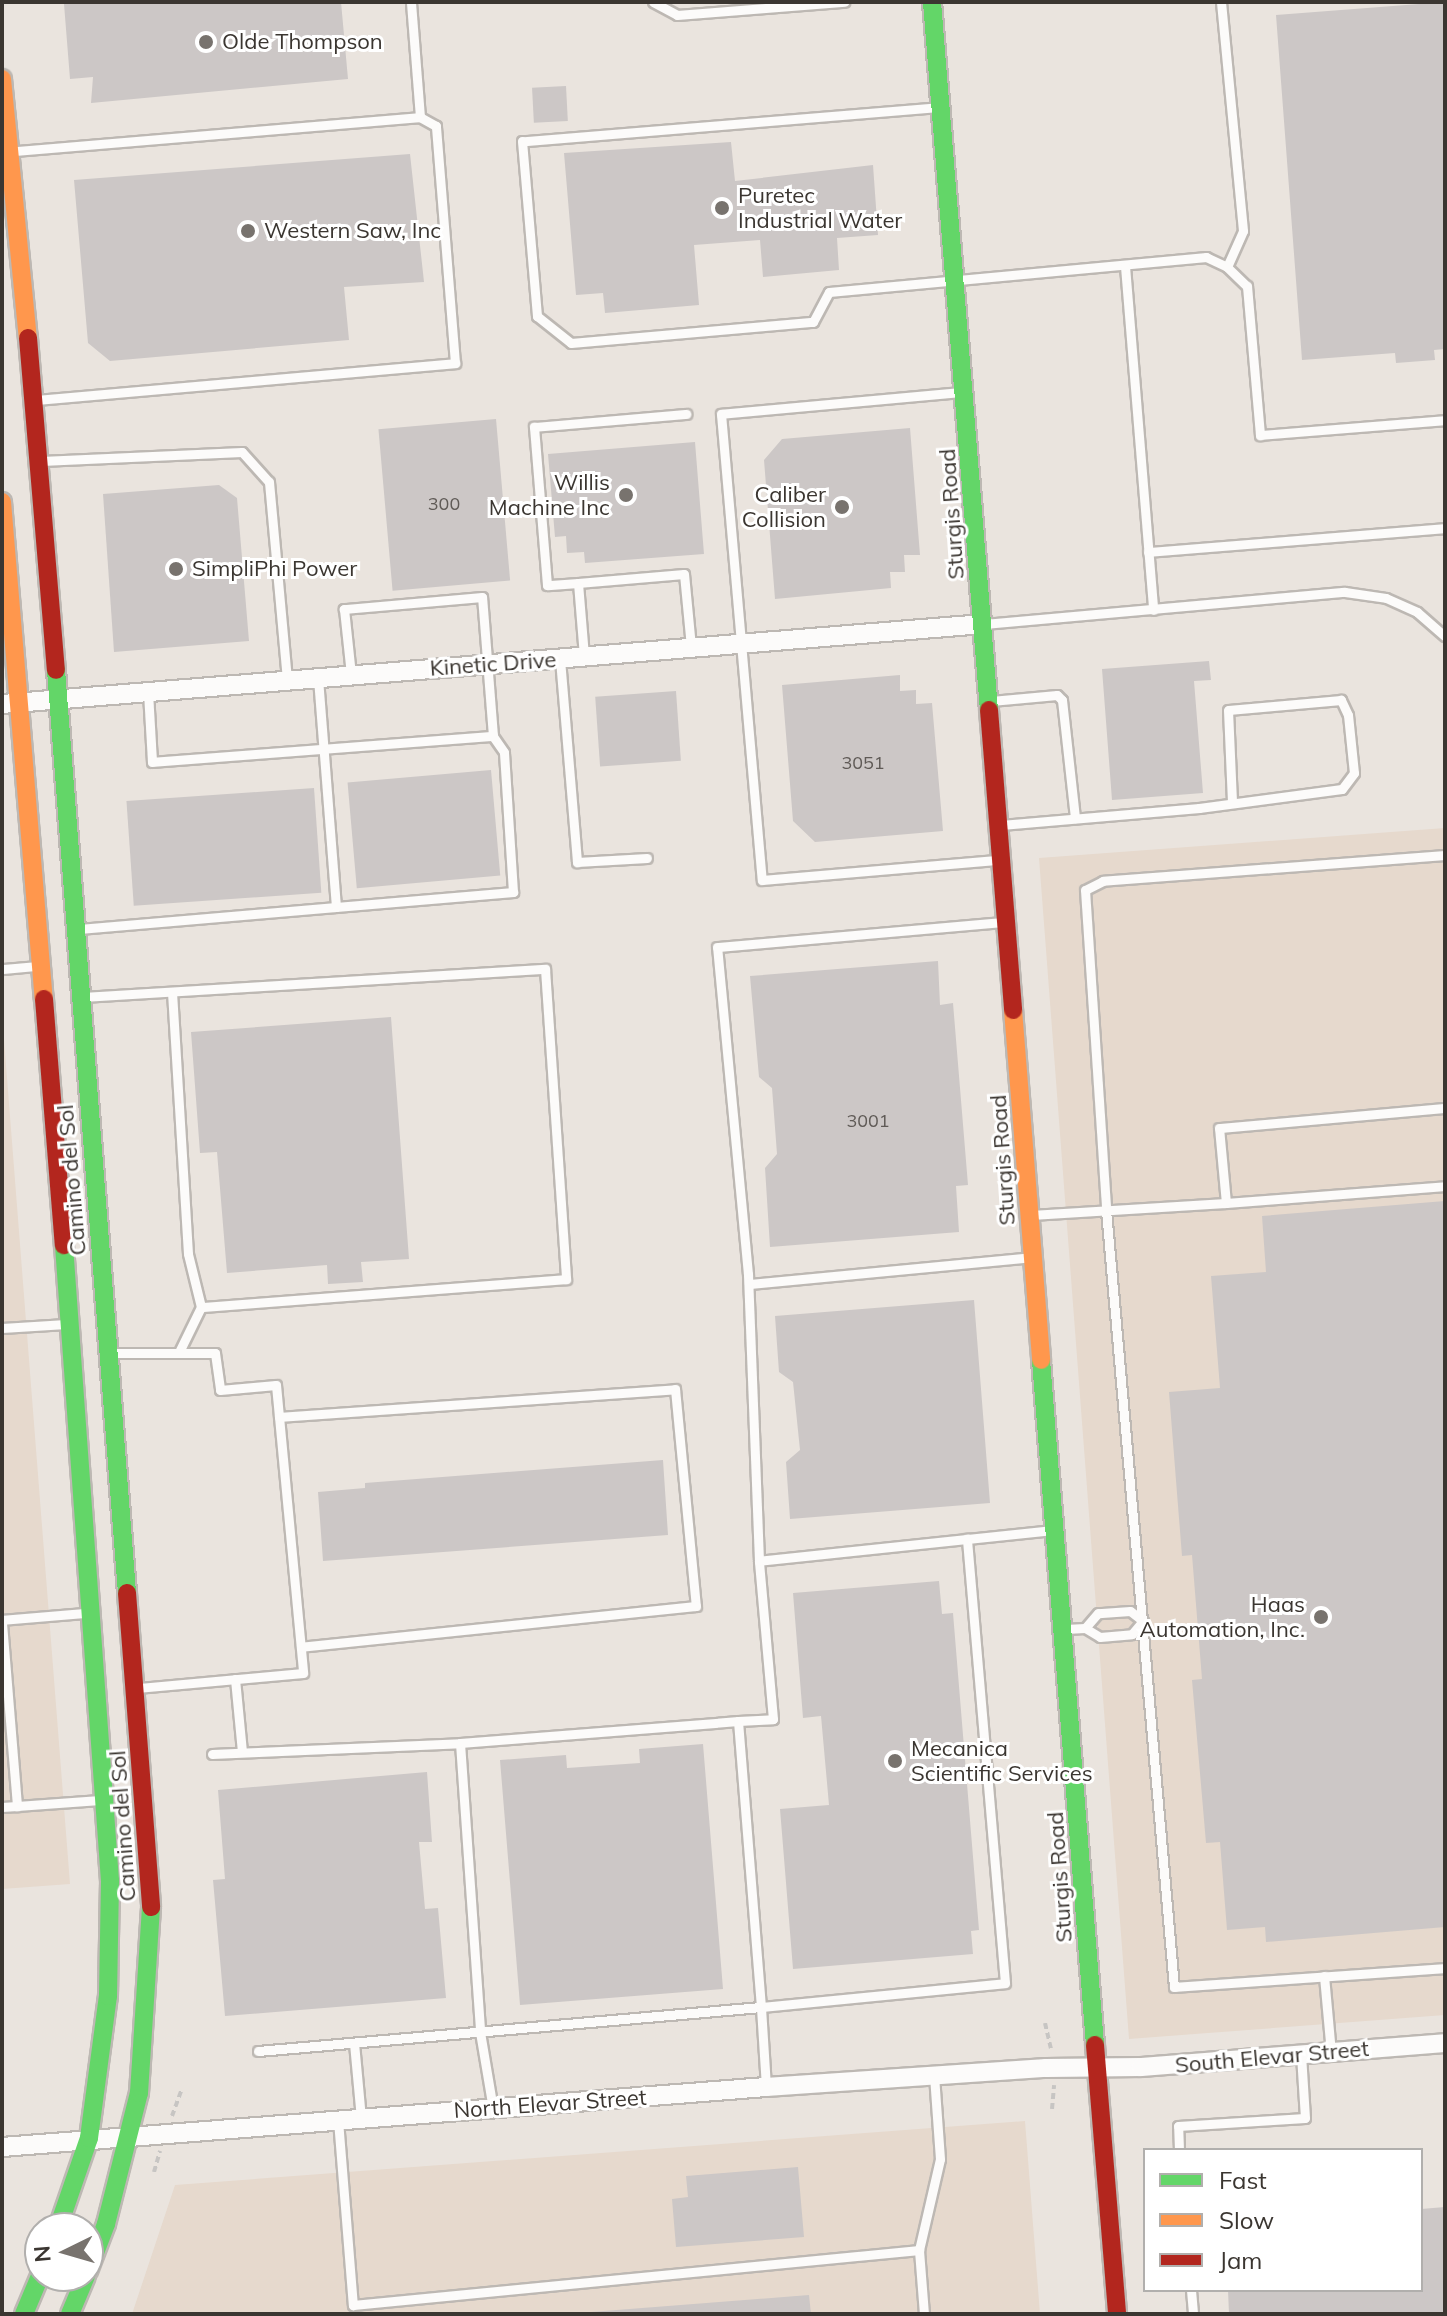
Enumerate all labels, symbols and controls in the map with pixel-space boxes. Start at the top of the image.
place label: Olde Thompson [222,29,383,55]
marker: Olde Thompson [197,33,215,51]
place label: Puretec Industrial Water [738,182,902,234]
marker: Puretec Industrial Water [713,199,731,217]
place label: Western Saw, Inc [264,218,441,244]
marker: Western Saw, Inc [239,222,257,240]
street label: Sturgis Road [934,448,970,580]
place label: Willis Machine Inc [489,469,610,520]
place label: Caliber Collision [742,481,826,532]
marker: Willis Machine Inc [617,486,635,504]
house number: 300 [428,493,460,515]
marker: Caliber Collision [833,498,851,516]
place label: SimpliPhi Power [192,556,357,582]
marker: SimpliPhi Power [167,560,185,578]
street label: Kinetic Drive [429,646,557,682]
house number: 3051 [841,752,885,774]
street label: Sturgis Road [985,1094,1021,1226]
street label: Camino del Sol [52,1103,92,1257]
house number: 3001 [846,1110,890,1132]
place label: Haas Automation, Inc. [1140,1591,1305,1642]
marker: Haas Automation, Inc. [1312,1608,1330,1626]
place label: Mecanica Scientific Services [911,1735,1093,1786]
street label: Camino del Sol [105,1750,141,1902]
marker: Mecanica Scientific Services [886,1752,904,1770]
street label: Sturgis Road [1042,1811,1078,1943]
street label: South Elevar Street [1174,2035,1370,2079]
street label: North Elevar Street [453,2084,647,2124]
legend [1143,2148,1423,2292]
text: Fast [1219,2165,1267,2195]
text: Slow [1219,2205,1274,2235]
north arrow [24,2212,104,2292]
text: N [27,2244,57,2263]
text: Jam [1219,2245,1262,2275]

